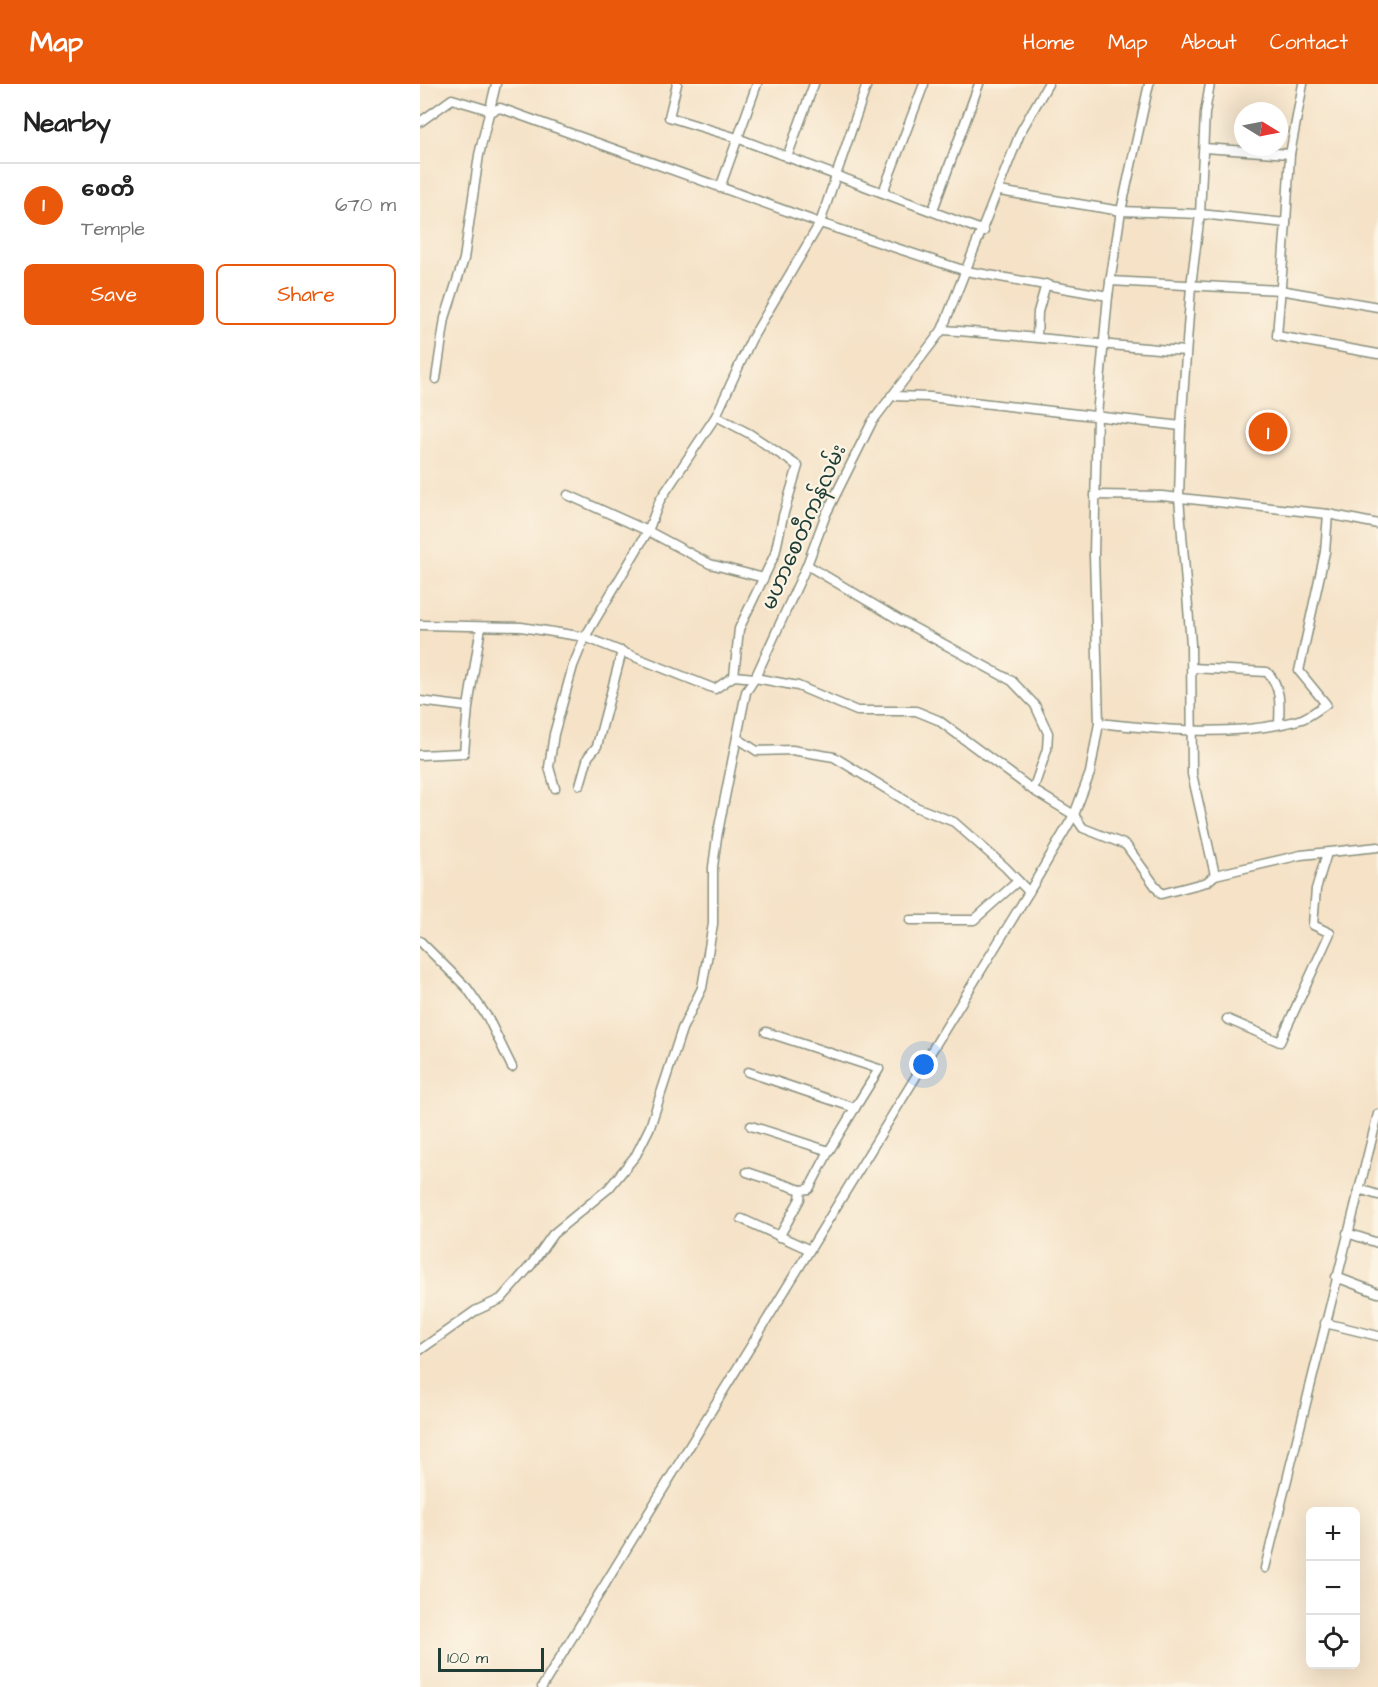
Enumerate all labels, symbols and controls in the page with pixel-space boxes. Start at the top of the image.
text: Map [30,23,83,62]
text: Home [1023,28,1075,57]
text: Map [1108,28,1148,57]
text: About [1181,28,1237,57]
text: Contact [1270,28,1348,57]
north arrow [1234,102,1288,156]
text: Nearby [24,105,111,141]
text: စေတီ [81,174,135,205]
text: 1 [42,191,45,219]
text: 670 m [335,191,396,219]
text: Temple [81,215,145,243]
button: Save [24,264,204,325]
button: Share [216,264,396,325]
pin: 1 [1248,410,1288,454]
street label: မဟာစေတီကန်လမ်း [753,439,855,615]
your location [909,1050,938,1079]
map controls [1306,1507,1360,1669]
button: + [1306,1507,1360,1561]
button: − [1306,1561,1360,1615]
button: locate [1306,1615,1360,1669]
scale bar [438,1645,544,1672]
text: 100 m [447,1647,488,1669]

